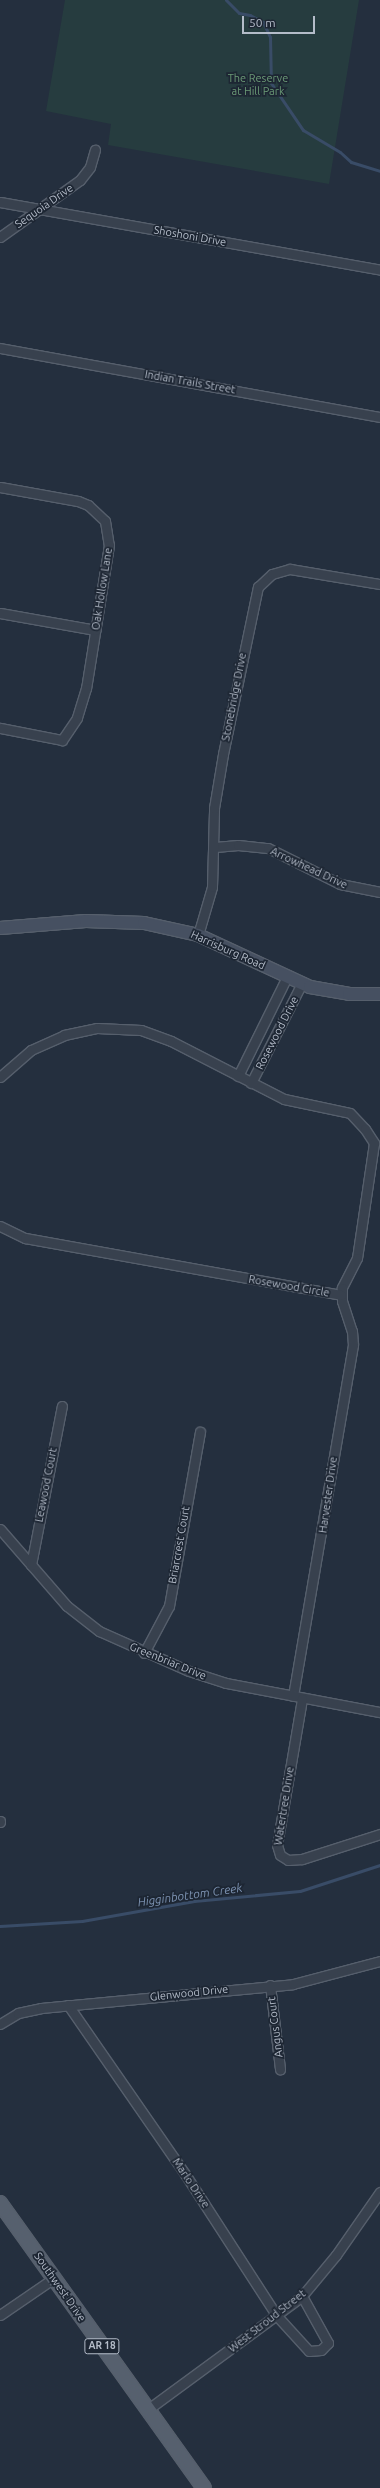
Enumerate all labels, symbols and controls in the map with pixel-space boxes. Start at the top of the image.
scale bar [244,8,317,34]
text: 50 m [249,16,276,29]
park label: The Reserve at Hill Park [228,72,288,98]
street label: Sequoia Drive [12,181,76,231]
street label: Shoshoni Drive [153,223,227,249]
street label: Indian Trails Street [144,368,236,396]
street label: Oak Hollow Lane [89,547,115,631]
street label: Stonebridge Drive [219,652,249,742]
street label: Arrowhead Drive [268,844,350,892]
street label: Harrisburg Road [189,928,267,972]
street label: Rosewood Drive [253,994,301,1072]
street label: Rosewood Circle [247,1272,331,1300]
street label: Leawood Court [32,1447,60,1523]
street label: Harvester Drive [316,1456,340,1534]
street label: Briarcrest Court [166,1505,192,1585]
street label: Greenbriar Drive [128,1640,208,1682]
street label: Watertree Drive [271,1766,297,1846]
water label: Higginbottom Creek [137,1881,243,1909]
street label: Glenwood Drive [149,1982,229,2004]
street label: Angus Court [265,1996,285,2058]
street label: Marlo Drive [170,2156,212,2210]
street label: Southwest Drive [31,2250,89,2324]
street label: West Stroud Street [226,2287,308,2355]
road number: AR 18 [84,2338,120,2354]

